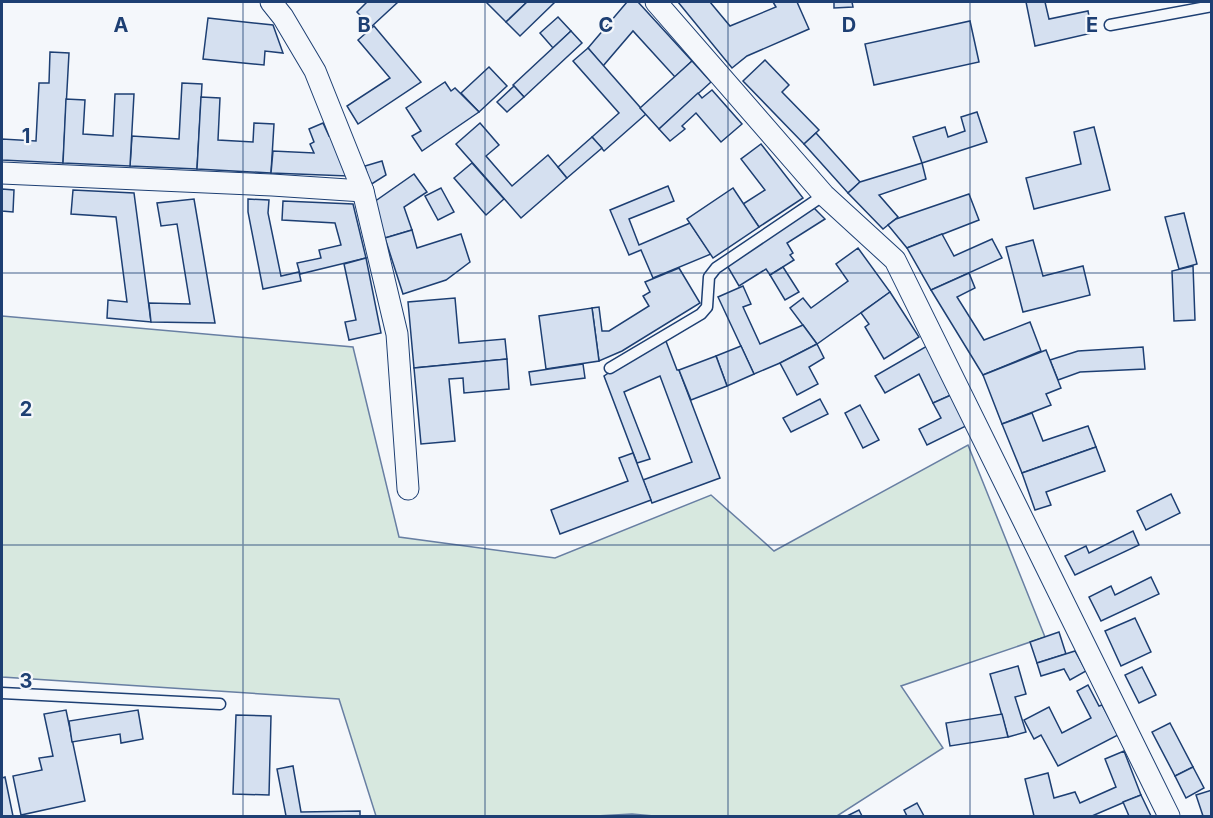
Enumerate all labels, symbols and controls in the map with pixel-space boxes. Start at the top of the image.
text: A [114,13,129,37]
text: B [357,13,371,37]
text: C [599,13,613,37]
text: D [842,13,856,37]
text: E [1086,13,1098,37]
text: 1 [22,124,30,148]
text: 2 [20,397,32,421]
text: 3 [20,669,32,693]

